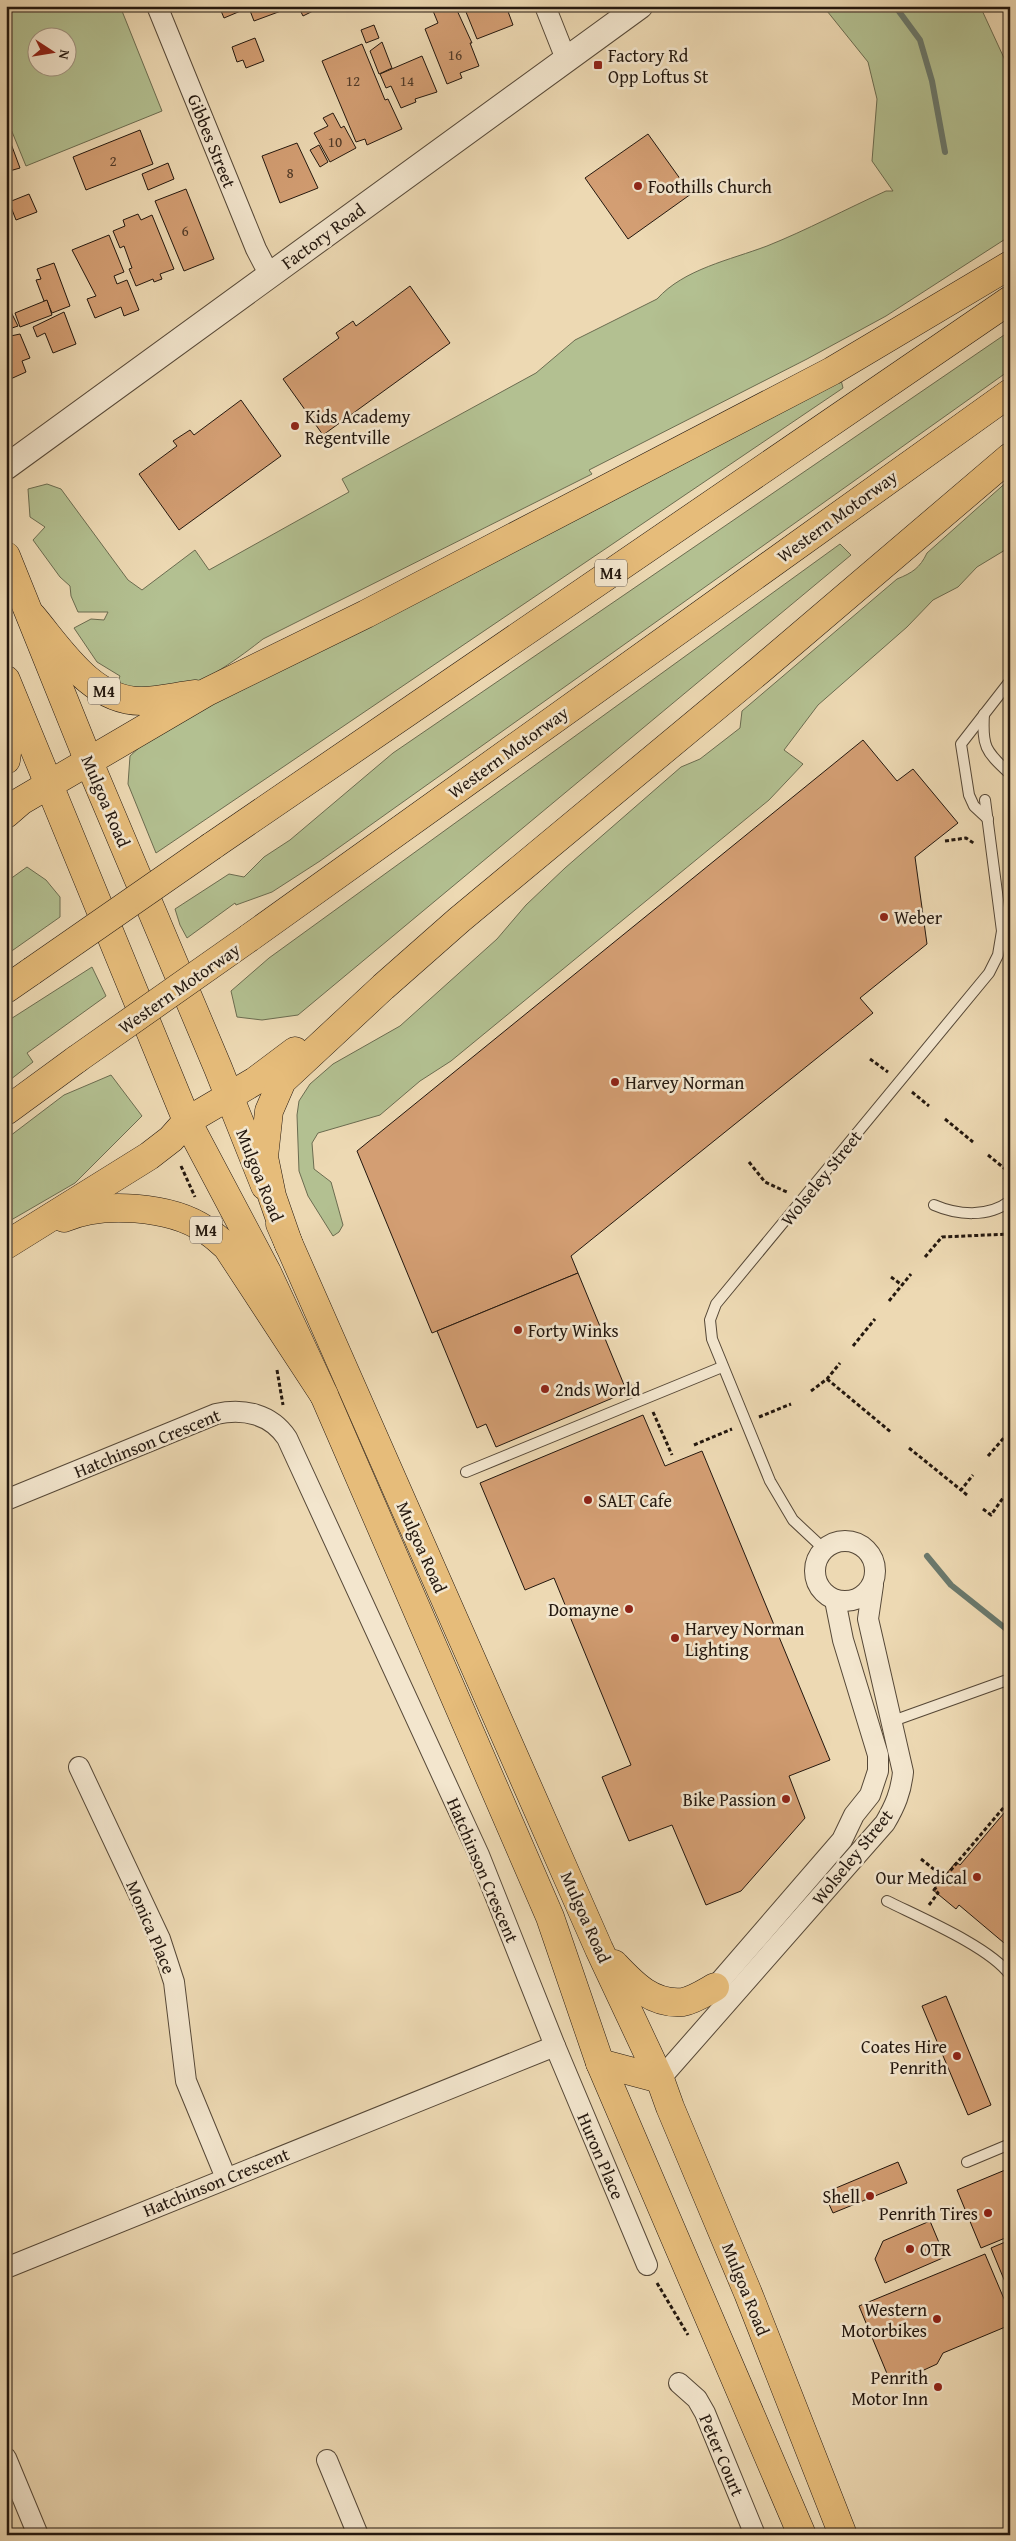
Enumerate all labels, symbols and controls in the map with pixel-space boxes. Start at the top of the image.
north arrow [28,28,78,78]
place label: Factory Rd Opp Loftus St [608,42,709,90]
house number: 16 [448,44,462,65]
text: N [54,48,75,62]
marker: Factory Rd Opp Loftus St [592,59,604,71]
house number: 12 [346,70,360,91]
house number: 14 [400,70,414,91]
street label: Gibbes Street [181,90,243,193]
house number: 10 [328,131,342,152]
house number: 2 [109,150,117,171]
house number: 8 [286,162,294,183]
place label: Foothills Church [648,173,772,200]
marker: Foothills Church [632,180,644,192]
street label: Factory Road [275,196,371,276]
house number: 6 [181,220,189,241]
place label: Kids Academy Regentville [305,403,411,451]
marker: Kids Academy Regentville [289,420,301,432]
street label: Western Motorway [771,463,903,569]
road number: M4 [595,560,627,586]
road number: M4 [88,678,120,704]
street label: Western Motorway [442,699,574,805]
street label: Mulgoa Road [74,751,138,852]
place label: Weber [894,904,943,931]
marker: Weber [878,911,890,923]
street label: Western Motorway [113,936,245,1040]
place label: Harvey Norman [625,1069,744,1096]
marker: Harvey Norman [609,1076,621,1088]
street label: Wolseley Street [774,1124,869,1232]
street label: Mulgoa Road [229,1125,291,1226]
road number: M4 [190,1216,222,1244]
place label: Forty Winks [528,1317,619,1344]
marker: Forty Winks [512,1324,524,1336]
place label: 2nds World [555,1376,641,1403]
marker: 2nds World [539,1383,551,1395]
street label: Hatchinson Crescent [70,1401,225,1485]
place label: SALT Cafe [598,1487,672,1514]
marker: SALT Cafe [582,1494,594,1506]
street label: Mulgoa Road [390,1497,454,1598]
place label: Domayne [548,1596,619,1623]
marker: Domayne [623,1603,635,1615]
place label: Harvey Norman Lighting [685,1615,804,1663]
marker: Harvey Norman Lighting [669,1632,681,1644]
place label: Bike Passion [683,1786,776,1813]
street label: Hatchinson Crescent [440,1793,526,1947]
marker: Bike Passion [780,1793,792,1805]
street label: Wolseley Street [805,1803,900,1911]
place label: Our Medical [876,1864,967,1891]
street label: Mulgoa Road [554,1867,618,1968]
marker: Our Medical [971,1871,983,1883]
street label: Monica Place [119,1876,183,1978]
place label: Coates Hire Penrith [861,2033,947,2081]
marker: Coates Hire Penrith [951,2050,963,2062]
street label: Huron Place [571,2108,631,2204]
street label: Hatchinson Crescent [139,2140,294,2224]
place label: Shell [823,2183,860,2210]
marker: Shell [864,2190,876,2202]
place label: Penrith Tires [879,2200,978,2227]
marker: Penrith Tires [982,2207,994,2219]
place label: OTR [920,2236,952,2263]
street label: Mulgoa Road [715,2239,777,2340]
marker: OTR [904,2243,916,2255]
place label: Western Motorbikes [841,2296,927,2344]
marker: Western Motorbikes [931,2313,943,2325]
place label: Penrith Motor Inn [851,2364,928,2412]
marker: Penrith Motor Inn [932,2381,944,2393]
street label: Peter Court [693,2410,752,2501]

